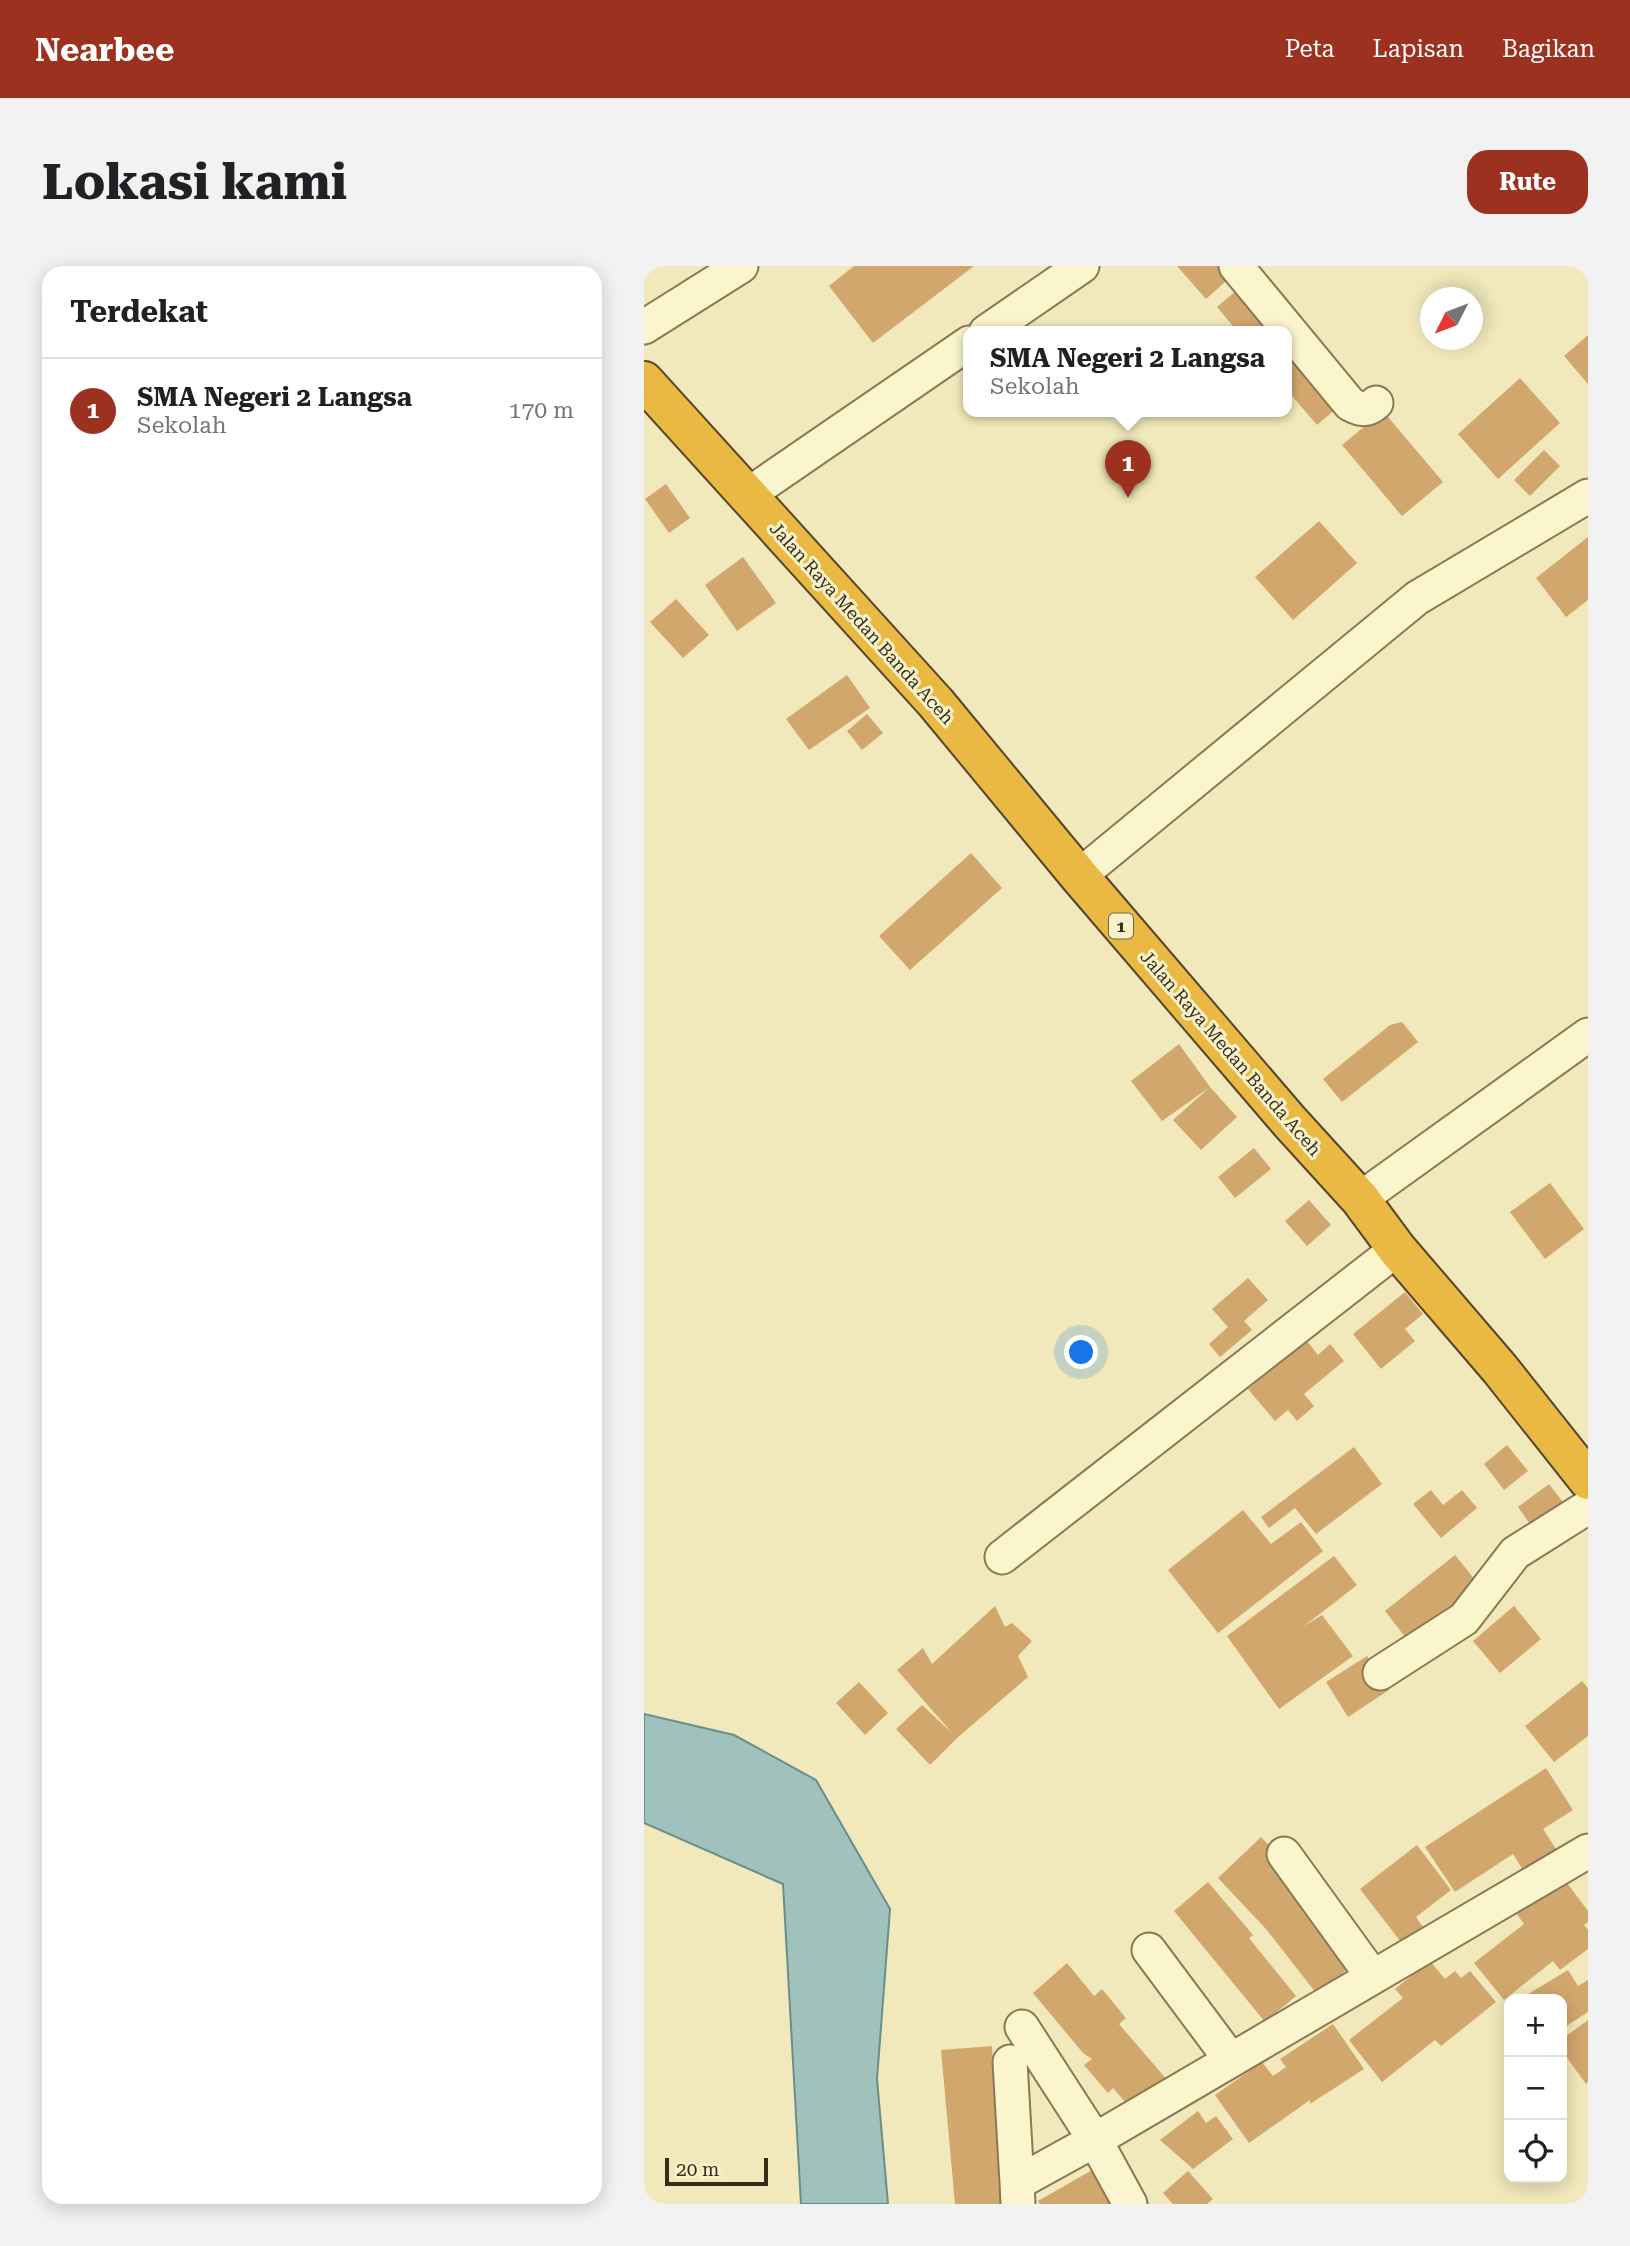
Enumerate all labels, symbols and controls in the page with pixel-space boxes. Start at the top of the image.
text: Nearbee [35,30,174,69]
text: Peta [1285,35,1335,63]
text: Lapisan [1373,35,1464,63]
text: Bagikan [1502,35,1595,63]
button: Rute [1467,150,1588,214]
text: Lokasi kami [42,154,347,211]
north arrow [1420,287,1483,350]
text: Terdekat [70,294,208,329]
popup [963,326,1292,417]
text: SMA Negeri 2 Langsa [990,343,1265,373]
text: Sekolah [990,373,1080,400]
text: SMA Negeri 2 Langsa [137,382,412,412]
text: 1 [87,397,99,424]
text: 170 m [509,397,574,424]
text: Sekolah [137,412,227,439]
pin: 1 [1105,440,1151,498]
street label: Jalan Raya Medan Banda Aceh [766,518,959,729]
road number: 1 [1109,914,1133,939]
street label: Jalan Raya Medan Banda Aceh [1136,946,1326,1160]
your location [1064,1335,1098,1369]
map controls [1504,1994,1567,2183]
button: + [1504,1994,1567,2057]
button: − [1504,2057,1567,2120]
button: locate [1504,2120,1567,2183]
scale bar [665,2155,768,2187]
text: 20 m [676,2158,719,2181]

